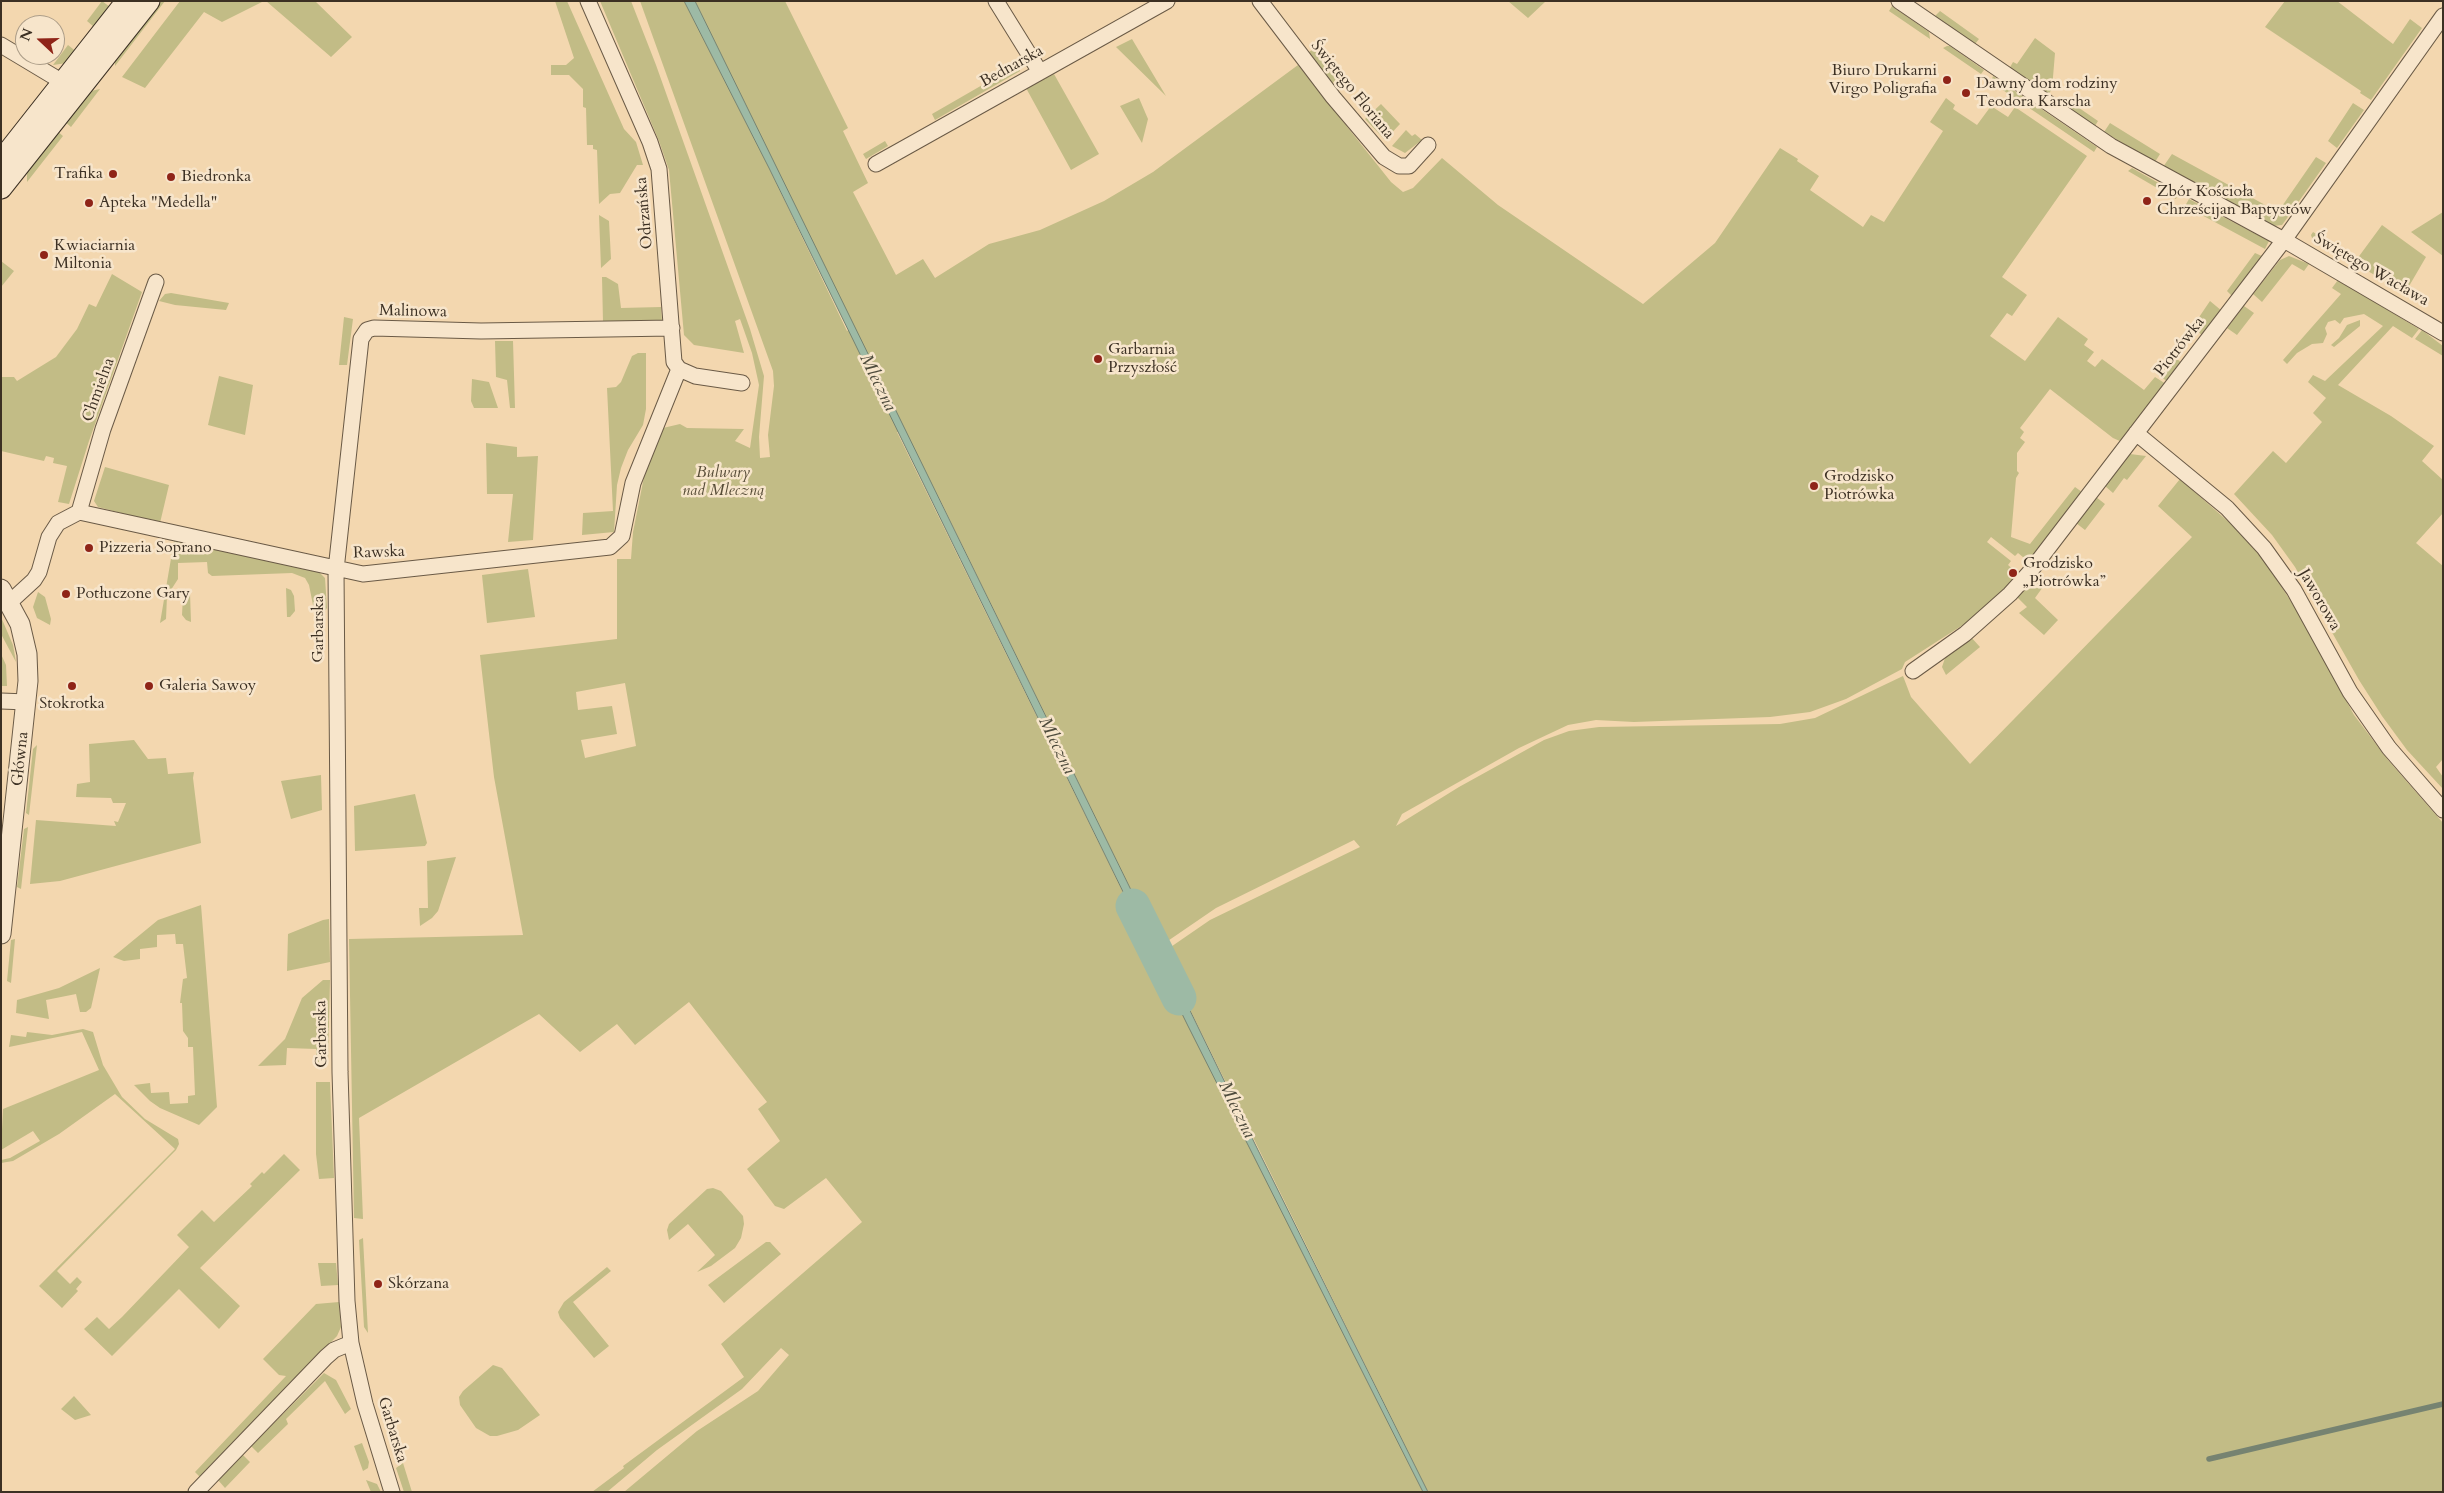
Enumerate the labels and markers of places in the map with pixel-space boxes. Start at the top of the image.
place label: Biuro Drukarni Virgo Poligrafia [1829,61,1937,99]
marker: Biuro Drukarni Virgo Poligrafia [1941,74,1953,86]
place label: Dawny dom rodziny Teodora Karscha [1976,74,2118,112]
marker: Dawny dom rodziny Teodora Karscha [1960,87,1972,99]
place label: Trafika [54,164,103,184]
place label: Biedronka [181,167,251,187]
marker: Trafika [107,168,119,180]
marker: Biedronka [165,171,177,183]
place label: Zbór Kościoła Chrześcijan Baptystów [2157,182,2312,220]
place label: Apteka "Medella" [99,193,217,213]
marker: Zbór Kościoła Chrześcijan Baptystów [2141,195,2153,207]
marker: Apteka "Medella" [83,197,95,209]
place label: Kwiaciarnia Miltonia [54,236,135,274]
marker: Kwiaciarnia Miltonia [38,249,50,261]
place label: Garbarnia Przyszłość [1108,340,1177,378]
marker: Garbarnia Przyszłość [1092,353,1104,365]
place label: Grodzisko Piotrówka [1824,467,1894,505]
marker: Grodzisko Piotrówka [1808,480,1820,492]
place label: Pizzeria Soprano [99,538,212,558]
marker: Pizzeria Soprano [83,542,95,554]
place label: Grodzisko „Piotrówka” [2023,554,2106,592]
marker: Grodzisko „Piotrówka” [2007,567,2019,579]
place label: Potłuczone Gary [76,584,190,604]
marker: Potłuczone Gary [60,588,72,600]
place label: Galeria Sawoy [159,676,256,696]
marker: Stokrotka [66,680,78,692]
marker: Galeria Sawoy [143,680,155,692]
place label: Stokrotka [39,694,105,714]
place label: Skórzana [388,1274,449,1294]
marker: Skórzana [372,1278,384,1290]

